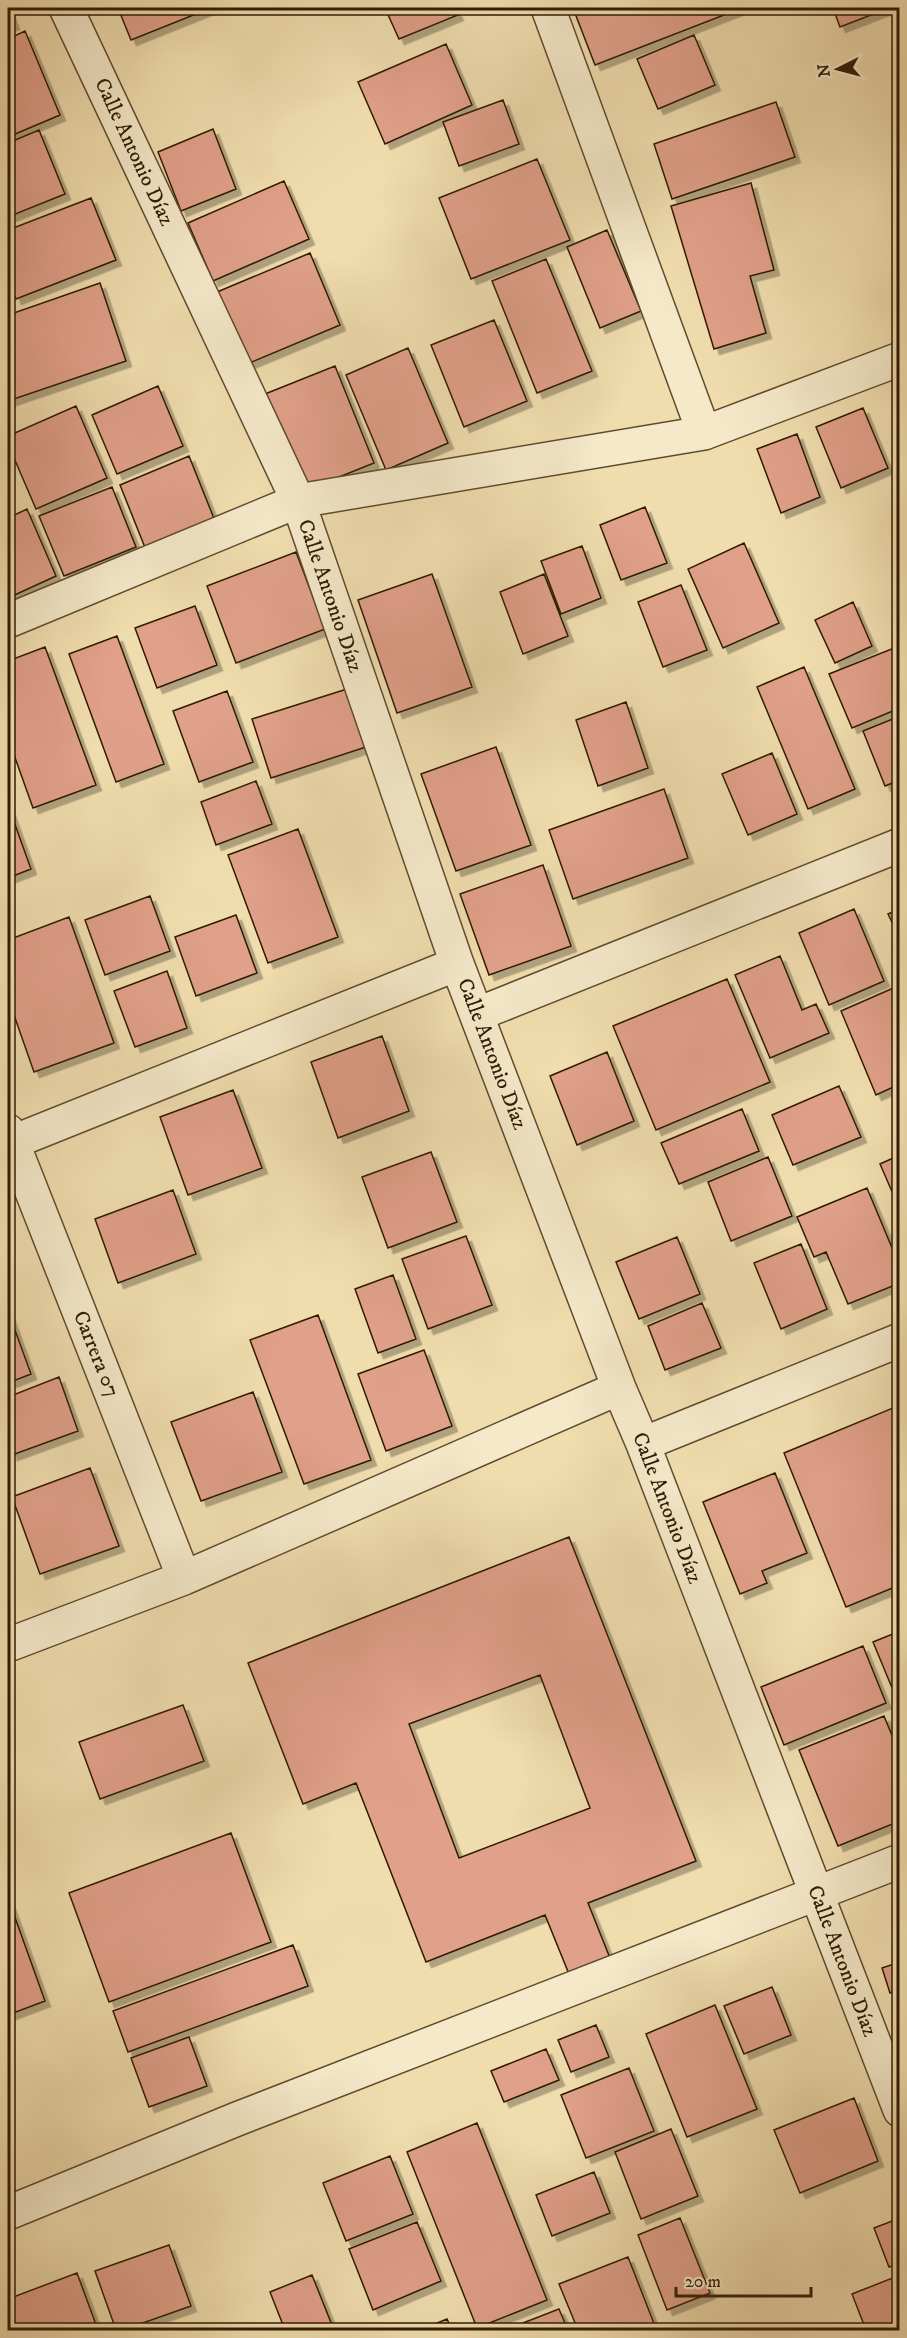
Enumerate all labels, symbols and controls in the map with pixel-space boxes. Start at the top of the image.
north arrow [808,39,868,99]
text: N [813,63,835,78]
street label: Calle Antonio Díaz [88,74,180,230]
street label: Calle Antonio Díaz [292,516,368,676]
street label: Calle Antonio Díaz [451,975,533,1133]
street label: Carrera 07 [67,1307,125,1401]
street label: Calle Antonio Díaz [626,1429,708,1587]
street label: Calle Antonio Díaz [801,1882,883,2040]
scale bar [676,2260,811,2298]
text: 20 m [685,2271,721,2293]

